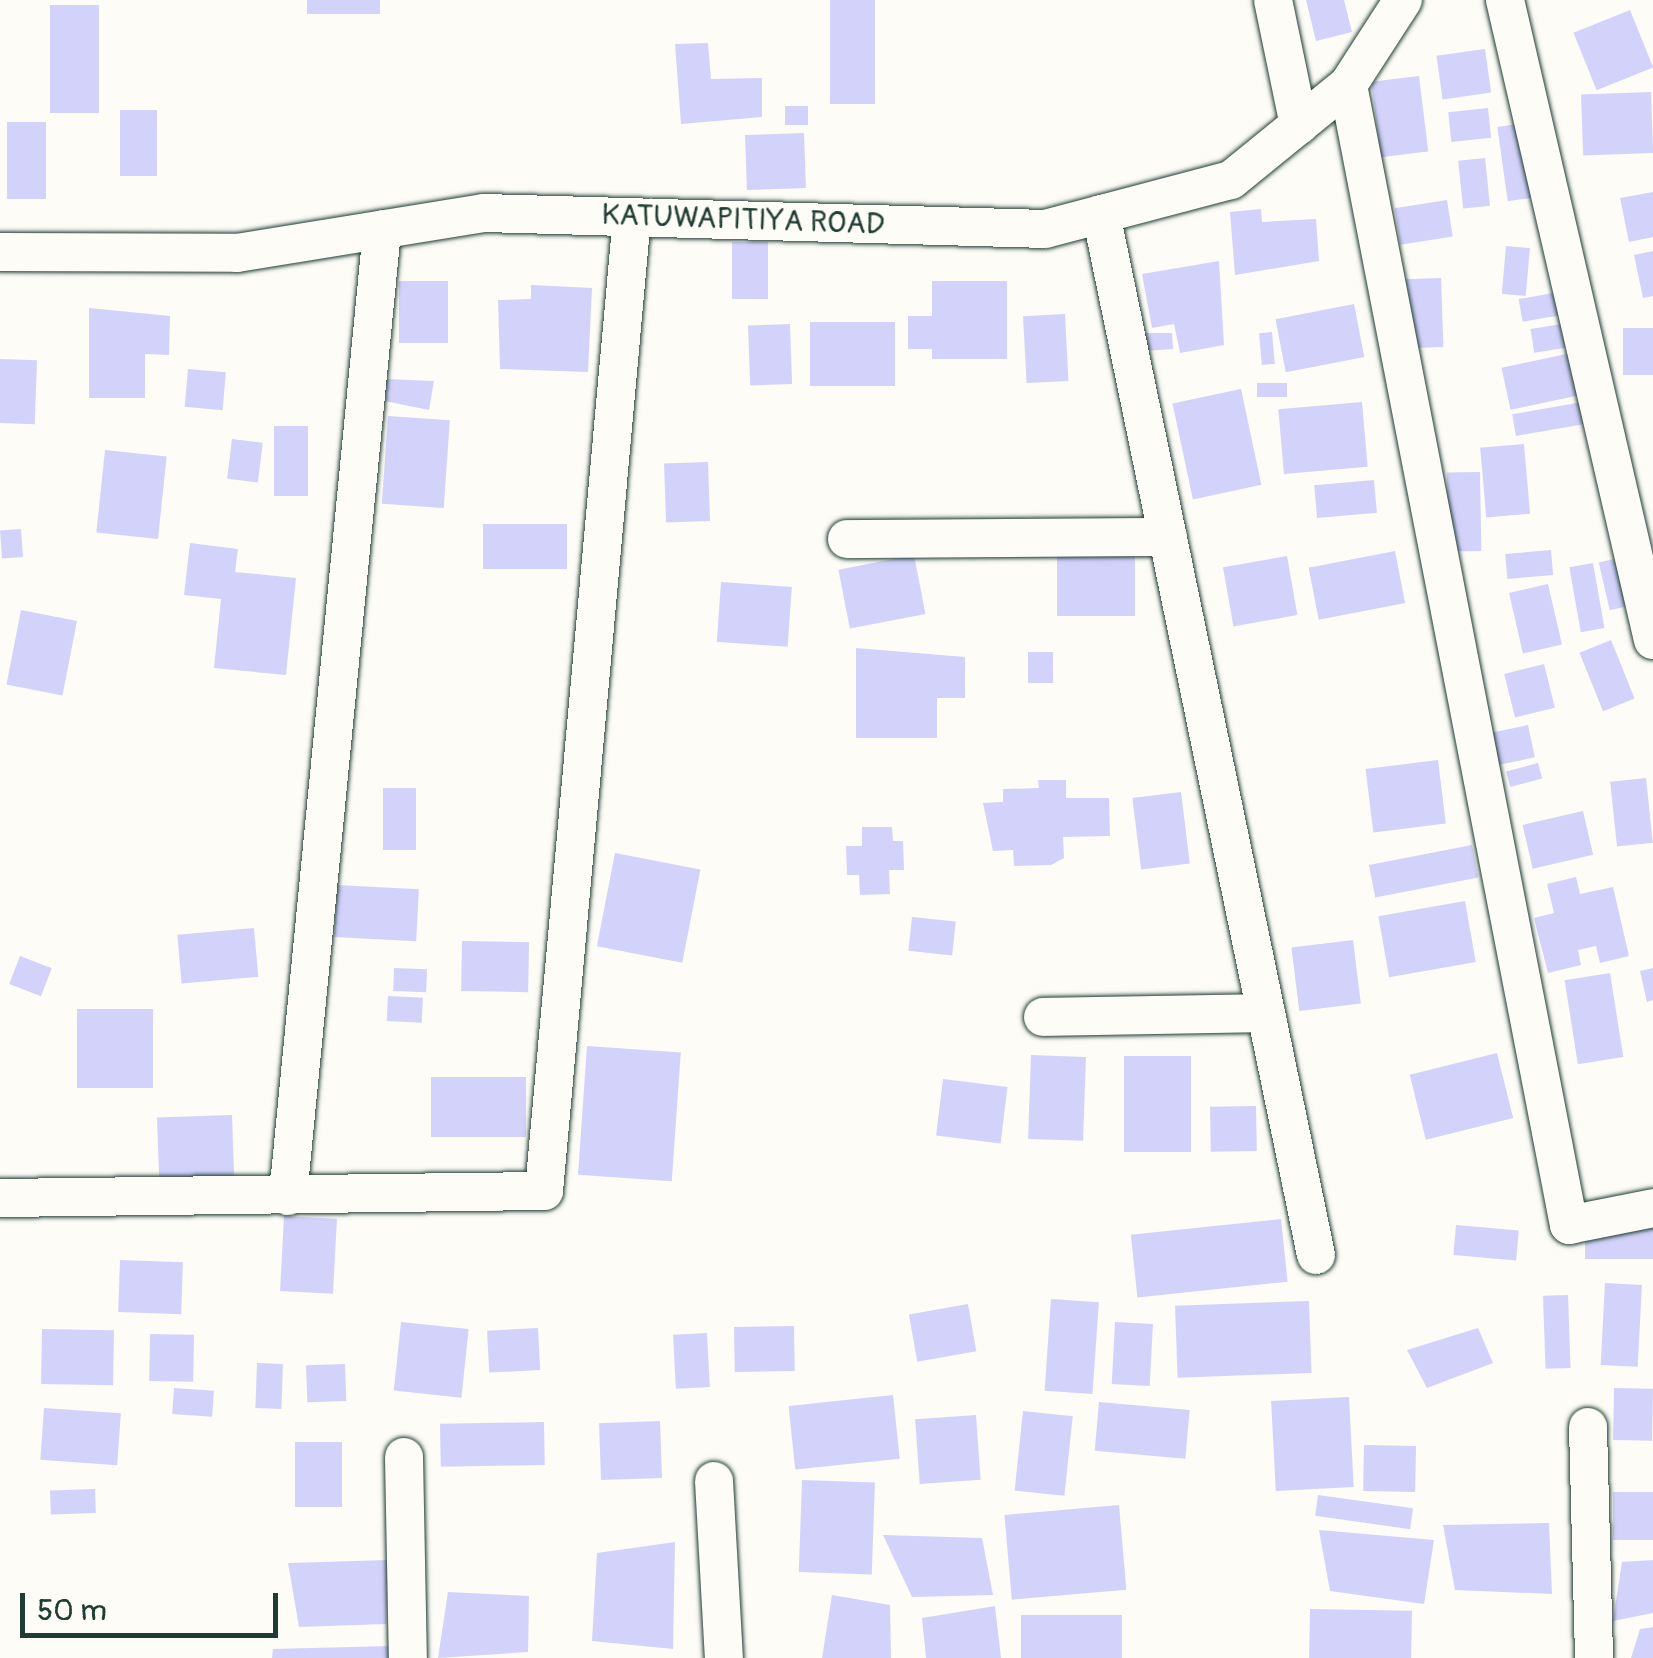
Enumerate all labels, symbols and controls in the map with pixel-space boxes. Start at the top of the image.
street label: KATUWAPITIYA ROAD [601,197,885,243]
scale bar [25,1573,282,1635]
text: 50 m [37,1592,107,1629]

